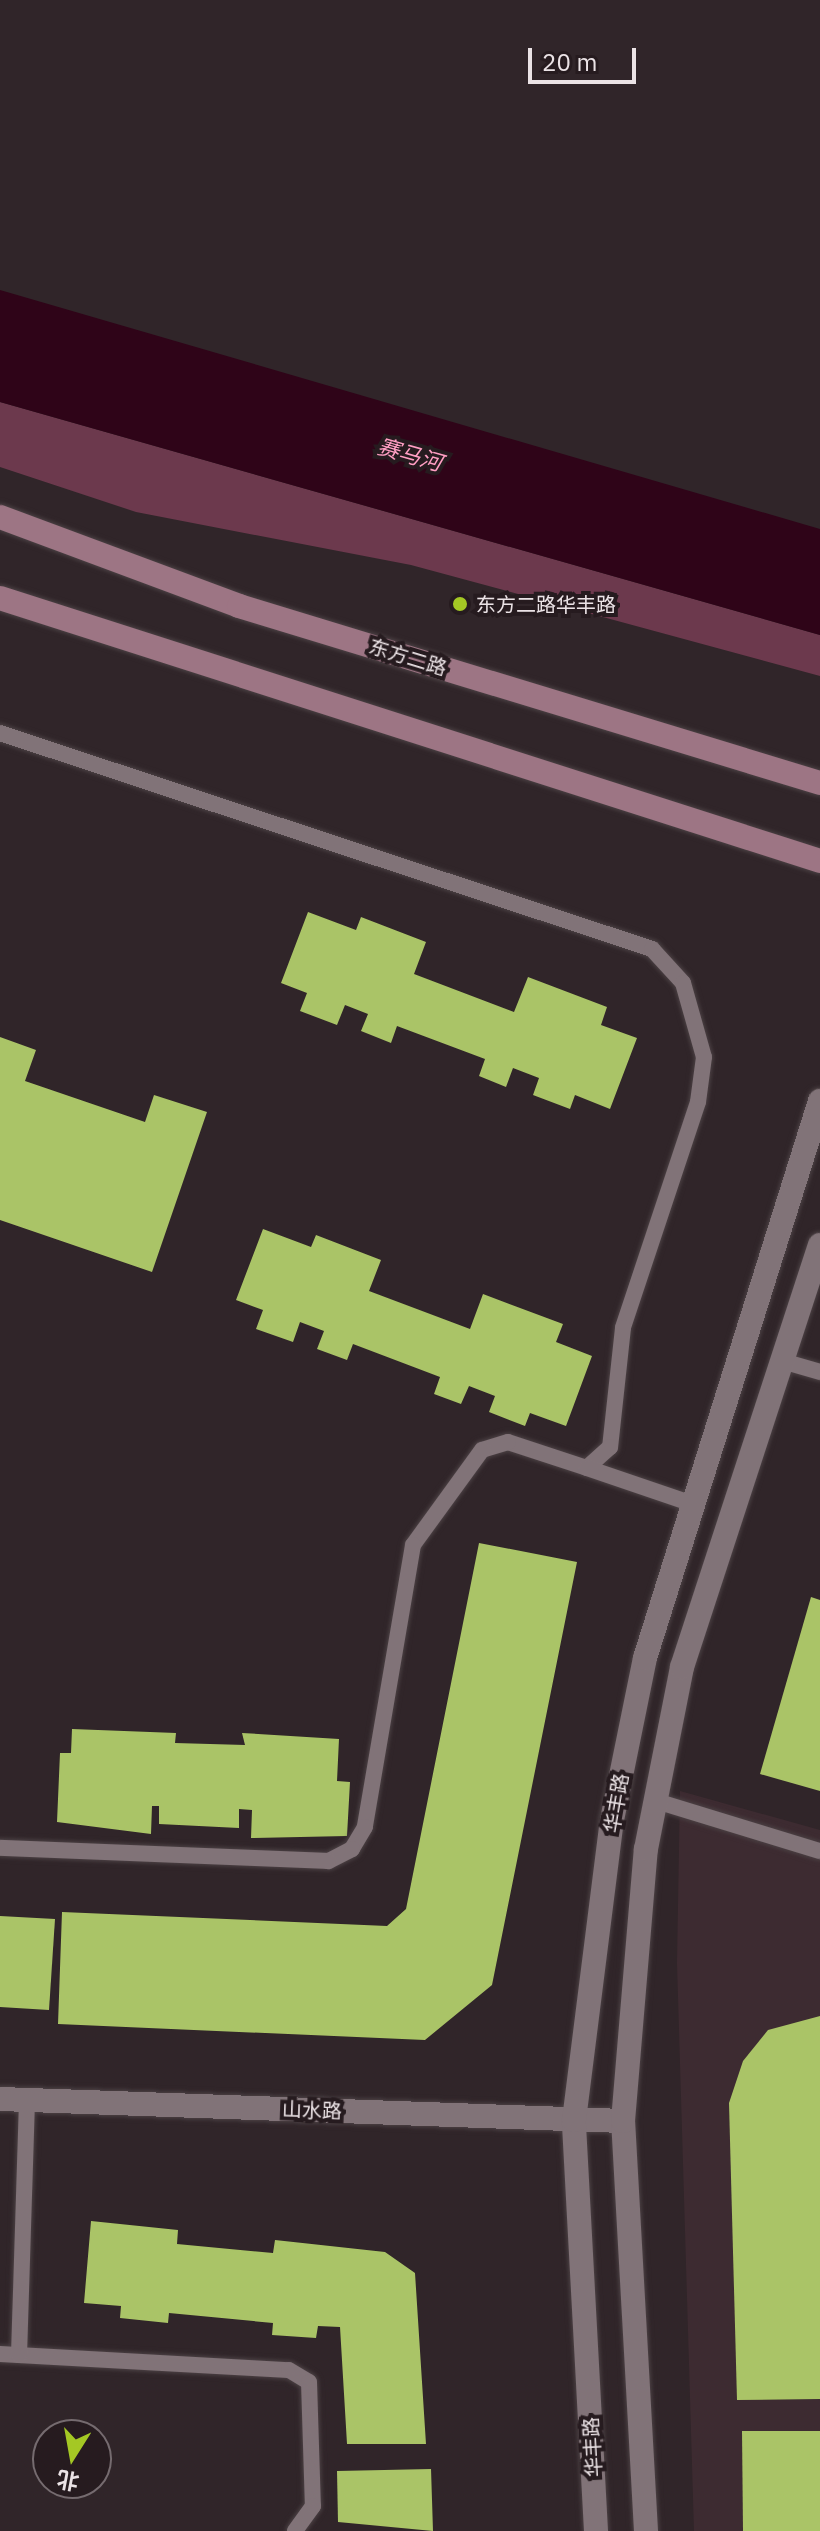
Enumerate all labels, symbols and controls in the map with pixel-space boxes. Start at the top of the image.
scale bar [532,32,640,82]
text: 20 m [542,46,597,78]
water label: 赛马河 [375,432,445,476]
place label: 东方二路华丰路 [476,592,616,616]
marker: 东方二路华丰路 [451,595,469,613]
street label: 东方二路 [366,634,450,680]
street label: 华丰路 [599,1771,633,1835]
street label: 山水路 [282,2097,342,2123]
street label: 华丰路 [578,2416,606,2478]
north arrow [32,2419,112,2499]
text: 北 [54,2465,81,2497]

